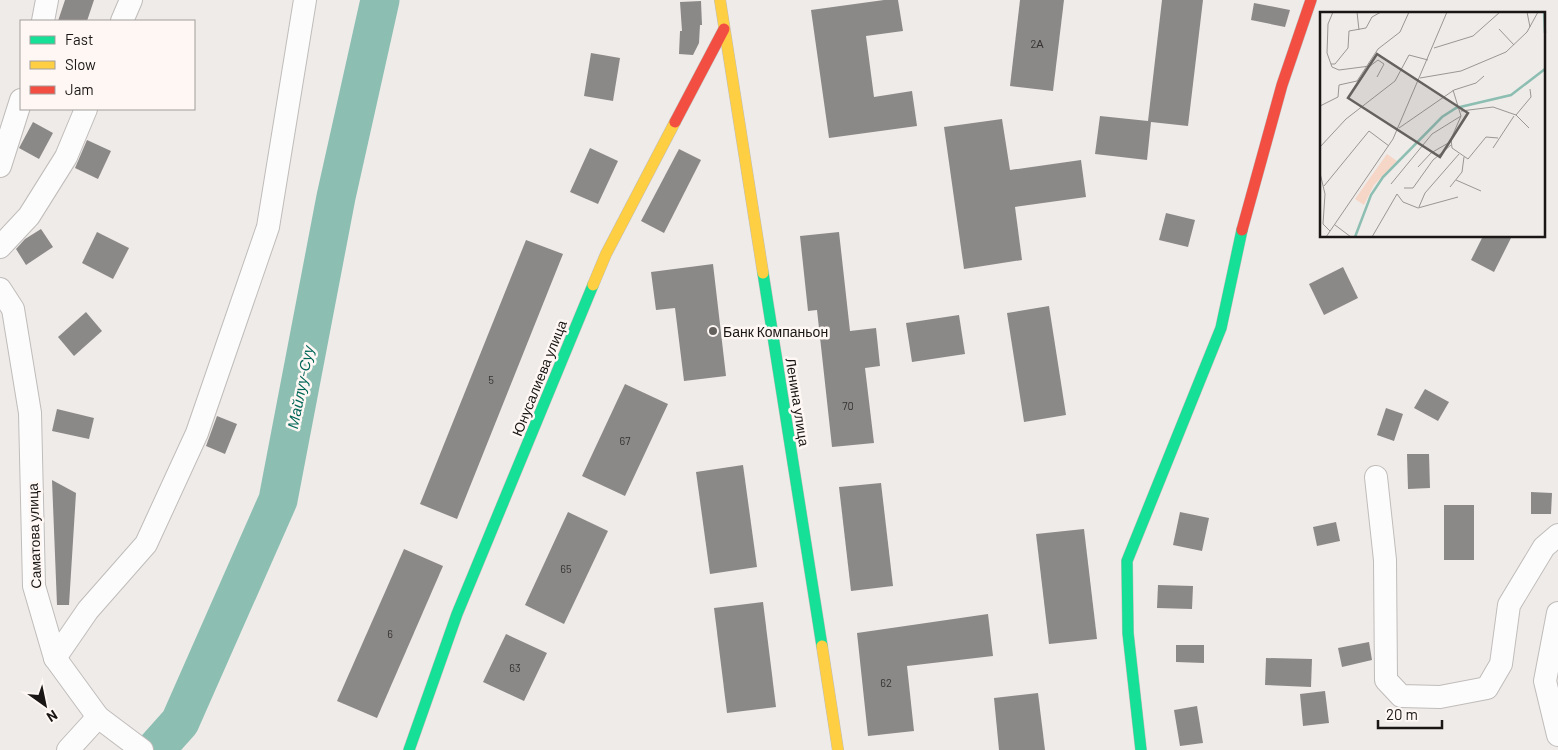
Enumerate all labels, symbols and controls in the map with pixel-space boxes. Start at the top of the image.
inset map [1320,12,1546,238]
legend [20,20,195,110]
text: Fast [65,30,93,48]
house number: 2А [1030,37,1044,50]
text: Slow [65,55,96,73]
text: Jam [65,80,94,98]
street label: Юнусалиева улица [508,317,570,439]
place label: Банк Компаньон [723,323,828,340]
marker: Банк Компаньон [707,325,719,337]
water label: Майлуу-Суу [283,343,317,430]
street label: Ленина улица [783,357,813,448]
house number: 5 [488,373,494,386]
house number: 70 [842,399,854,412]
house number: 67 [620,434,630,447]
street label: Саматова улица [24,483,44,589]
house number: 65 [560,562,572,575]
house number: 6 [387,627,393,640]
house number: 63 [509,661,521,674]
house number: 62 [880,676,892,689]
north arrow [20,680,70,730]
scale bar [1378,698,1442,730]
text: 20 m [1386,705,1418,723]
text: N [44,707,61,726]

